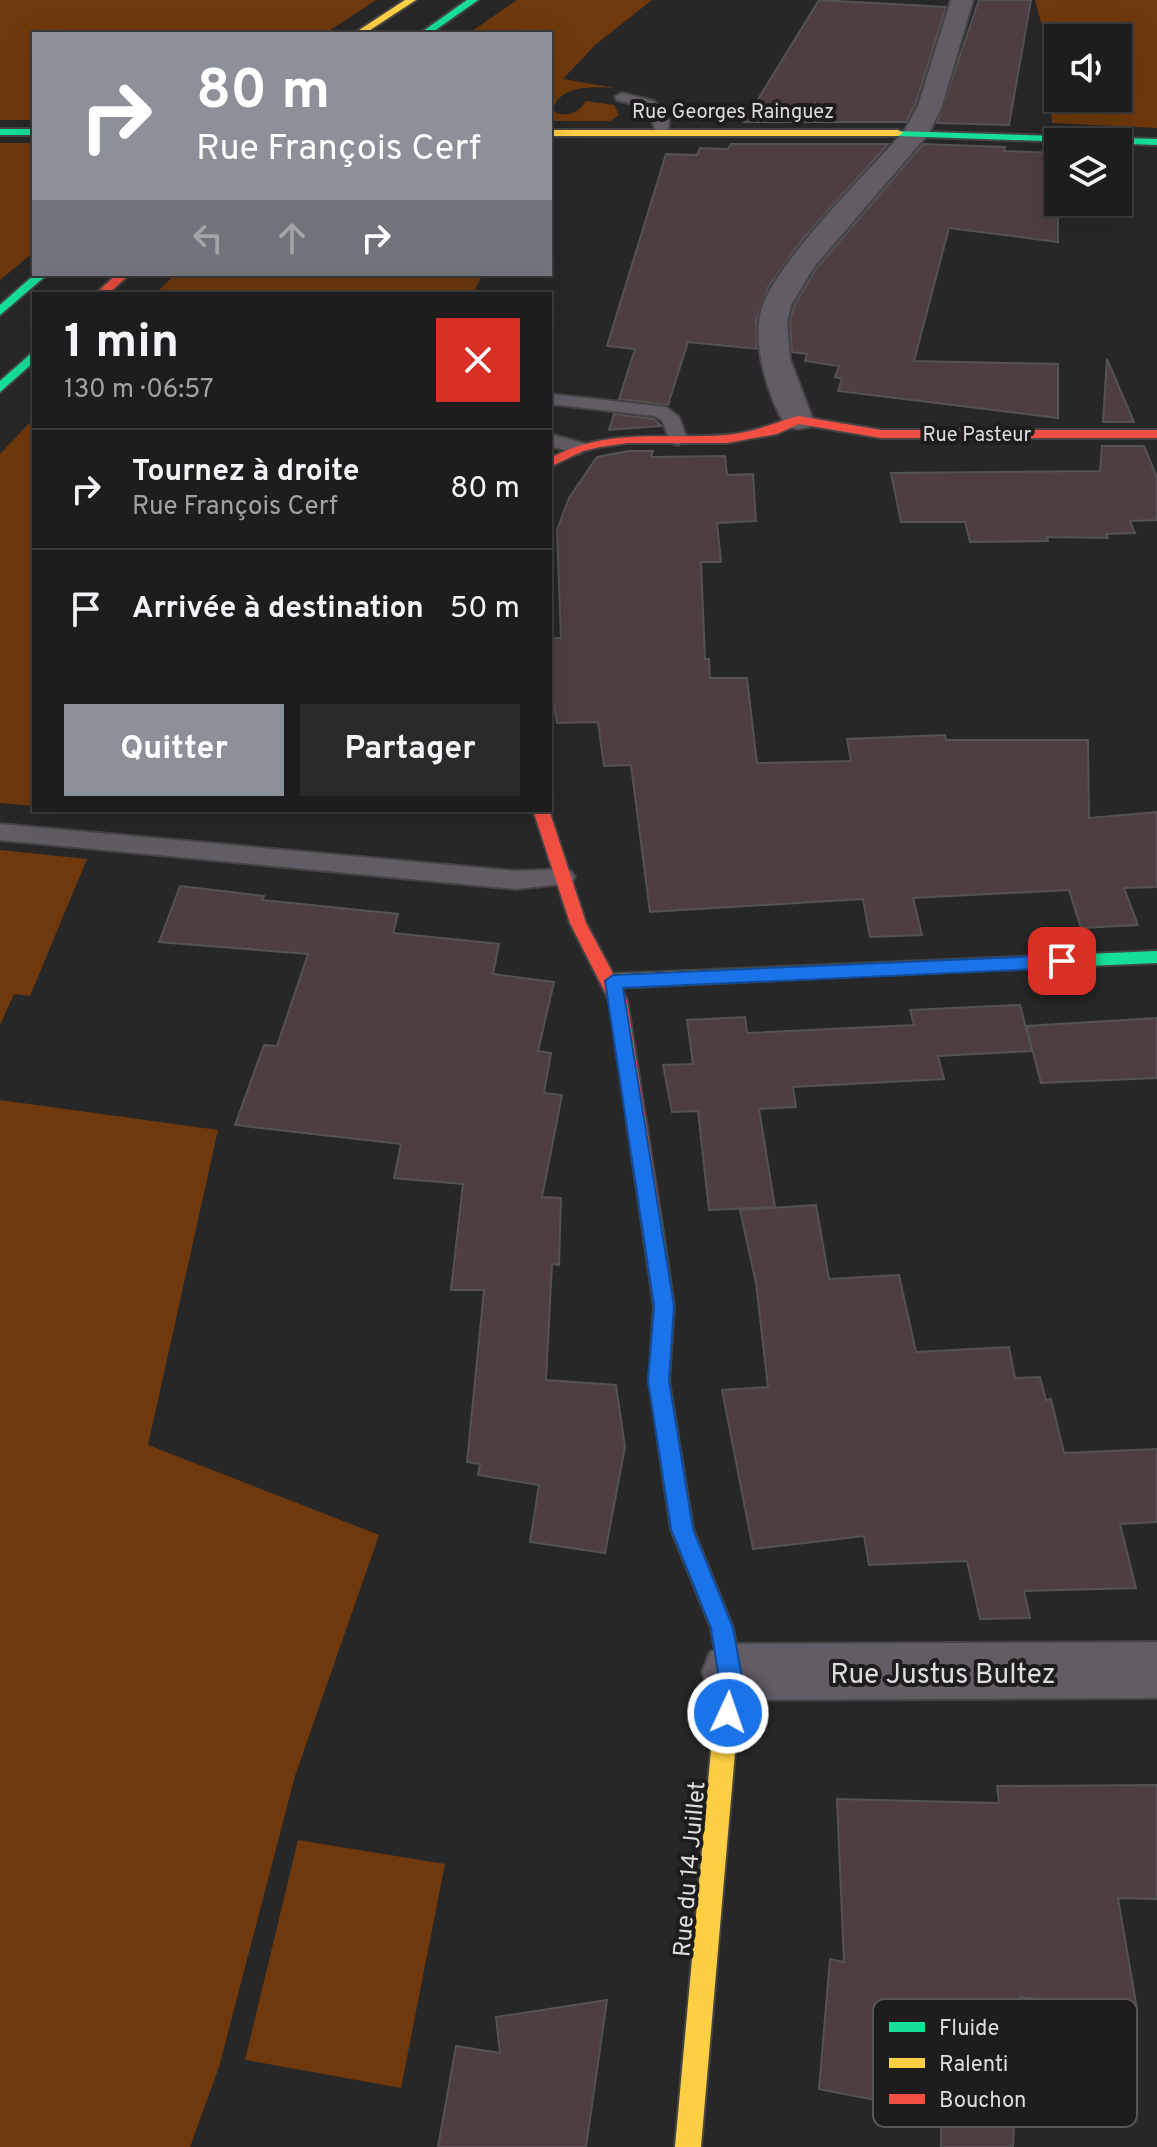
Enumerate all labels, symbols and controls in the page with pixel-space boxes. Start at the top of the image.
map controls [1044,24,1132,216]
button: sound [1044,24,1132,112]
text: 80 m [196,58,330,128]
icon: right [64,64,168,168]
street label: Rue Georges Rainguez [632,100,834,126]
text: Rue François Cerf [196,127,481,173]
button: layers [1044,128,1132,216]
icon: left [186,216,230,260]
icon: ahead [270,216,314,260]
icon: right [354,216,398,260]
text: 1 min [64,314,179,374]
button: close [436,318,520,402]
text: 130 m · 06:57 [64,374,214,407]
street label: Rue Pasteur [923,423,1032,449]
text: Tournez à droite [132,454,360,491]
icon: right [64,467,108,511]
text: 80 m [450,471,520,508]
text: Rue François Cerf [132,491,338,524]
icon: arrive [64,587,108,631]
text: Arrivée à destination [132,591,424,628]
text: 50 m [450,591,520,628]
button: Quitter [64,704,284,796]
button: Partager [300,704,520,796]
pin [1028,927,1096,995]
icon: arrive [1040,939,1084,983]
street label: Rue Justus Bultez [830,1658,1056,1694]
position arrow [686,1671,770,1755]
street label: Rue du 14 Juillet [668,1780,714,1958]
legend [873,1999,1137,2127]
text: Fluide [939,2016,999,2043]
text: Ralenti [939,2052,1008,2079]
text: Bouchon [939,2088,1026,2115]

